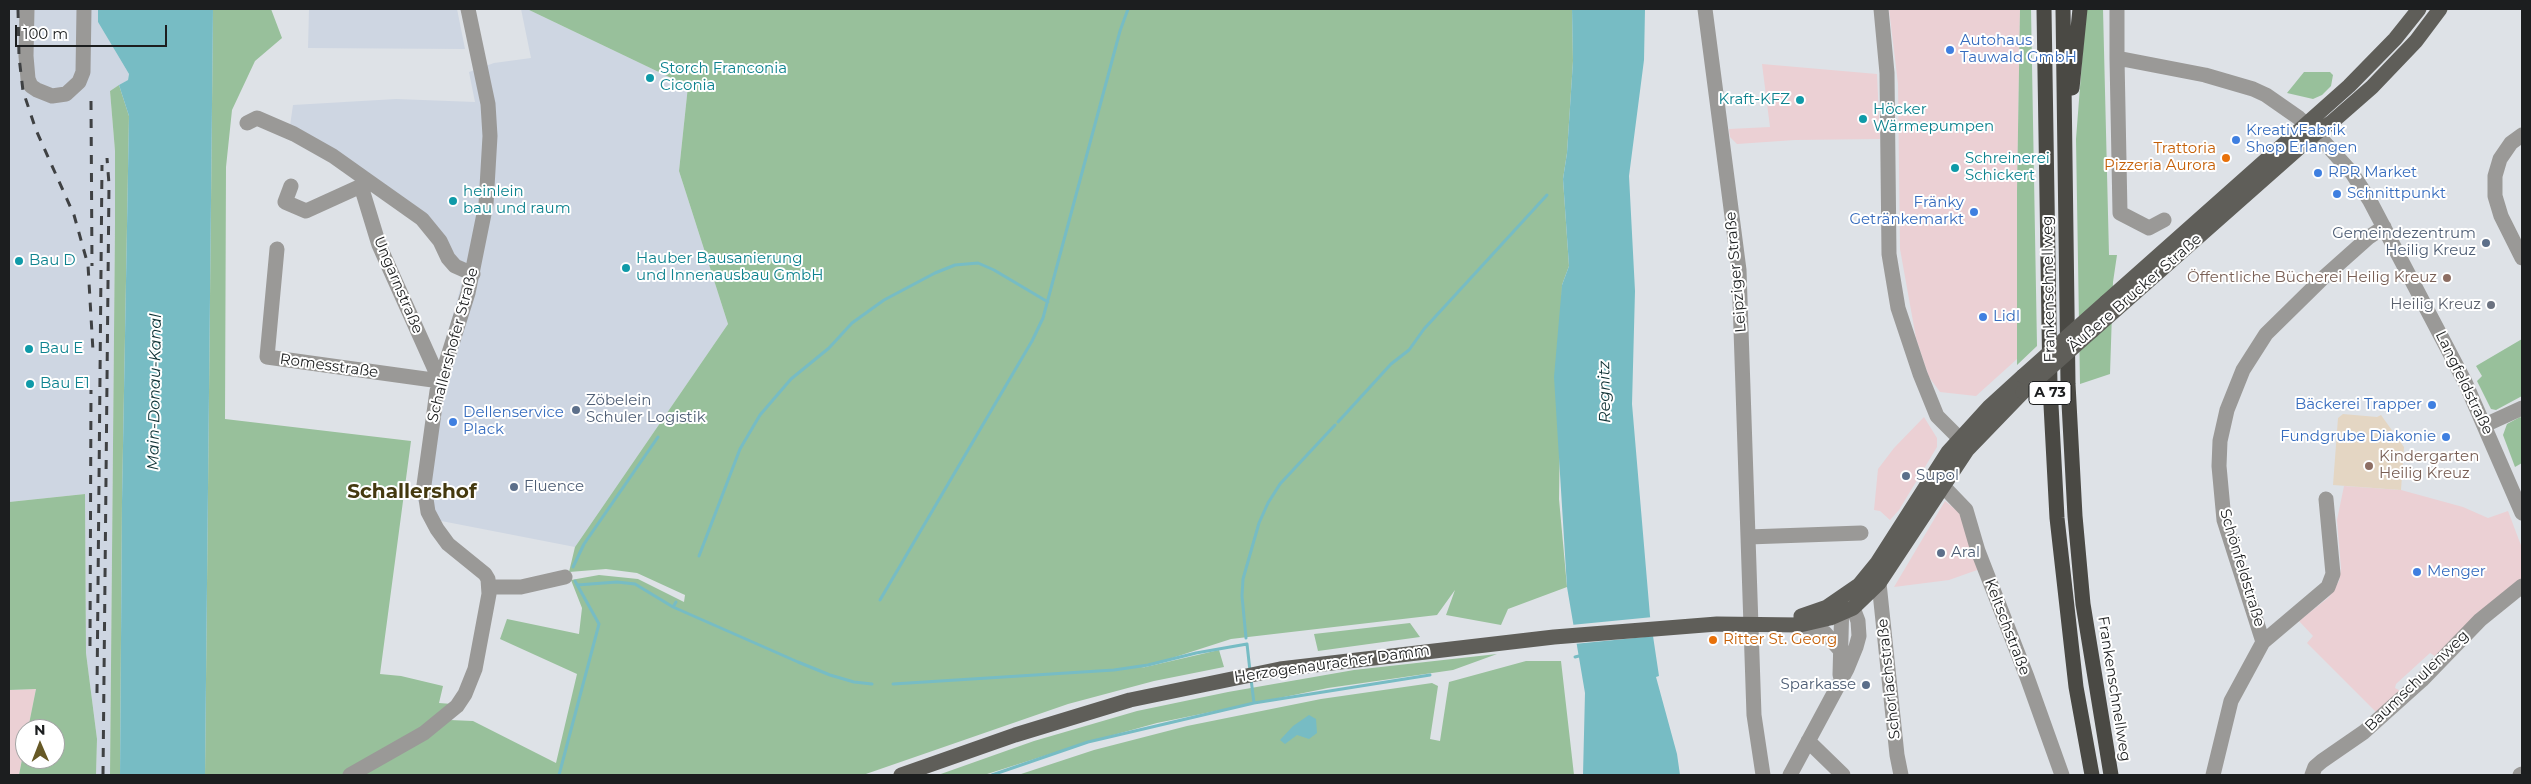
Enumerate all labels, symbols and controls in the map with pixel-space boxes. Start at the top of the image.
scale bar [18,15,170,47]
text: 100 m [23,24,68,43]
place label: Autohaus Tauwald GmbH [1960,32,2077,67]
marker: Autohaus Tauwald GmbH [1944,44,1956,56]
place label: Storch Franconia Ciconia [660,60,787,95]
marker: Storch Franconia Ciconia [644,72,656,84]
place label: Kraft-KFZ [1719,91,1790,109]
marker: Kraft-KFZ [1794,94,1806,106]
place label: Höcker Wärmepumpen [1873,101,1994,136]
marker: Höcker Wärmepumpen [1857,113,1869,125]
place label: KreativFabrik Shop Erlangen [2246,122,2357,157]
marker: KreativFabrik Shop Erlangen [2230,134,2242,146]
place label: Trattoria Pizzeria Aurora [2104,140,2216,175]
place label: Schreinerei Schickert [1965,150,2050,185]
marker: Trattoria Pizzeria Aurora [2220,152,2232,164]
marker: Schreinerei Schickert [1949,162,1961,174]
place label: RPR Market [2328,164,2417,182]
marker: RPR Market [2312,167,2324,179]
place label: heinlein bau und raum [463,183,571,218]
place label: Schnittpunkt [2347,185,2446,203]
marker: Schnittpunkt [2331,188,2343,200]
place label: Fränky Getränkemarkt [1849,194,1964,229]
marker: heinlein bau und raum [447,195,459,207]
marker: Fränky Getränkemarkt [1968,206,1980,218]
street label: Leipziger Straße [1722,211,1750,333]
street label: Frankenschnellweg [2039,215,2059,363]
place label: Gemeindezentrum Heilig Kreuz [2332,225,2476,260]
street label: Äußere Brucker Straße [2065,230,2205,356]
street label: Ungarnstraße [369,234,427,336]
marker: Gemeindezentrum Heilig Kreuz [2480,237,2492,249]
place label: Hauber Bausanierung und Innenausbau GmbH [636,250,823,285]
place label: Bau D [29,252,76,270]
marker: Bau D [13,255,25,267]
marker: Hauber Bausanierung und Innenausbau GmbH [620,262,632,274]
street label: Schallershofer Straße [424,266,482,424]
place label: Öffentliche Bücherei Heilig Kreuz [2187,269,2437,287]
marker: Öffentliche Bücherei Heilig Kreuz [2441,272,2453,284]
place label: Heilig Kreuz [2390,296,2481,314]
marker: Heilig Kreuz [2485,299,2497,311]
place label: Lidl [1993,308,2020,326]
marker: Lidl [1977,311,1989,323]
water label: Main-Donau-Kanal [144,313,166,471]
street label: Langfeldstraße [2431,328,2497,438]
place label: Bau E [39,340,83,358]
marker: Bau E [23,343,35,355]
street label: Romesstraße [279,350,379,382]
water label: Regnitz [1595,361,1615,423]
place label: Bau E1 [40,375,90,393]
marker: Bau E1 [24,378,36,390]
road number: A 73 [2029,382,2071,404]
place label: Zöbelein Schuler Logistik [586,392,706,427]
place label: Bäckerei Trapper [2295,396,2422,414]
marker: Bäckerei Trapper [2426,399,2438,411]
place label: Dellenservice Plack [463,404,564,439]
marker: Zöbelein Schuler Logistik [570,404,582,416]
marker: Dellenservice Plack [447,416,459,428]
place label: Fundgrube Diakonie [2280,428,2436,446]
marker: Fundgrube Diakonie [2440,431,2452,443]
place label: Kindergarten Heilig Kreuz [2379,448,2479,483]
marker: Kindergarten Heilig Kreuz [2363,460,2375,472]
place label: Supol [1916,467,1959,485]
marker: Supol [1900,470,1912,482]
place label: Fluence [524,478,584,496]
district label: Schallershof [347,480,477,504]
marker: Fluence [508,481,520,493]
street label: Schönfeldstraße [2216,507,2268,629]
place label: Aral [1951,544,1980,562]
marker: Aral [1935,547,1947,559]
place label: Menger [2427,563,2486,581]
marker: Menger [2411,566,2423,578]
street label: Keltschstraße [1980,576,2034,678]
street label: Frankenschnellweg [2094,615,2134,763]
street label: Schorlachstraße [1874,618,1904,740]
street label: Baumschulenweg [2361,627,2473,735]
place label: Ritter St. Georg [1723,631,1837,649]
marker: Ritter St. Georg [1707,634,1719,646]
street label: Herzogenauracher Damm [1233,641,1431,687]
place label: Sparkasse [1781,676,1856,694]
marker: Sparkasse [1860,679,1872,691]
north arrow [15,719,65,769]
text: N [34,721,46,739]

